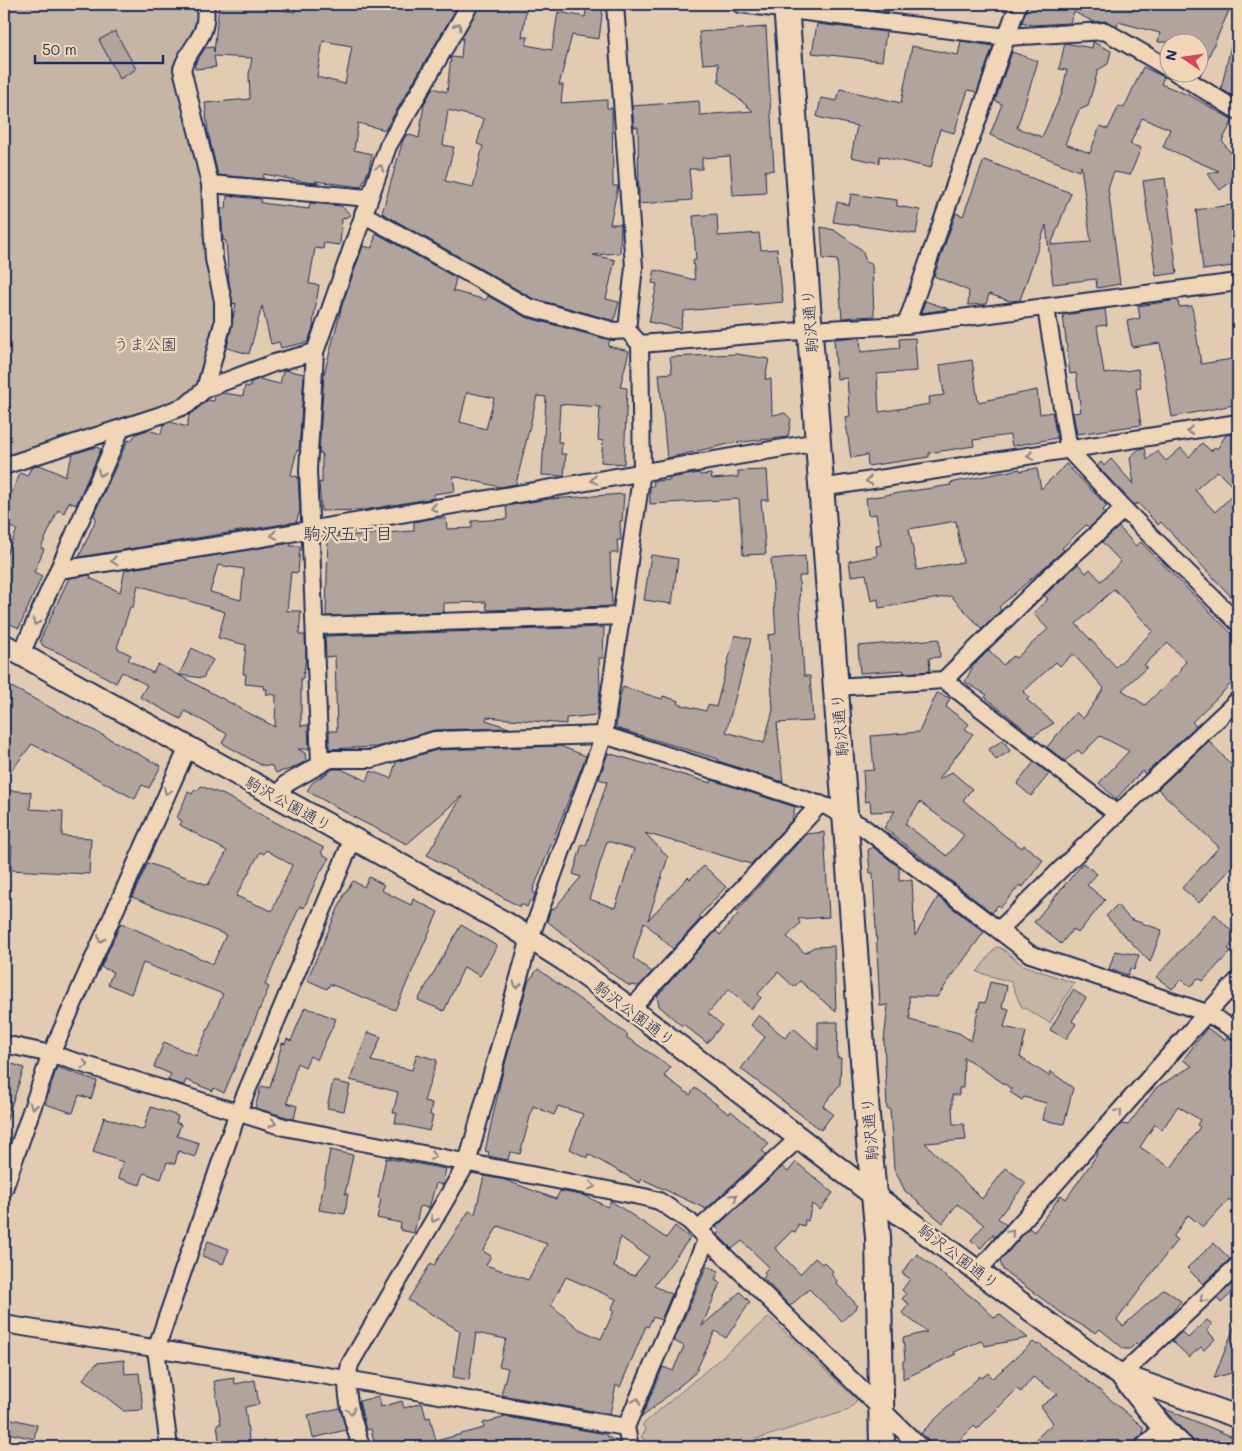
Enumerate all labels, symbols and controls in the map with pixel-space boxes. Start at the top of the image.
one-way arrow [451,22,461,31]
scale bar [35,32,162,64]
north arrow [1160,32,1210,82]
text: 50 m [42,39,77,59]
text: N [1160,48,1181,62]
one-way arrow [374,164,384,173]
street label: 駒沢通り [796,288,822,354]
park label: うま公園 [113,333,177,354]
one-way arrow [1186,425,1194,435]
one-way arrow [1025,451,1034,461]
one-way arrow [97,468,108,477]
one-way arrow [590,474,599,484]
one-way arrow [865,475,873,485]
one-way arrow [430,502,438,512]
district label: 駒沢五丁目 [303,521,393,545]
one-way arrow [269,529,278,539]
one-way arrow [109,556,118,566]
one-way arrow [32,617,42,626]
street label: 駒沢通り [826,692,852,758]
street label: 駒沢公園通り [242,771,336,835]
one-way arrow [163,786,174,795]
one-way arrow [96,934,107,943]
street label: 駒沢公園通り [590,976,680,1050]
one-way arrow [513,981,523,989]
one-way arrow [80,1059,88,1069]
street label: 駒沢通り [856,1096,882,1162]
one-way arrow [28,1101,38,1110]
one-way arrow [1113,1108,1122,1117]
one-way arrow [269,1118,277,1128]
one-way arrow [428,1150,437,1161]
one-way arrow [588,1180,597,1191]
one-way arrow [729,1194,738,1203]
one-way arrow [430,1214,440,1223]
street label: 駒沢公園通り [914,1219,1004,1293]
one-way arrow [1005,1230,1014,1239]
one-way arrow [1200,1293,1209,1302]
one-way arrow [630,1397,641,1406]
one-way arrow [345,1406,356,1415]

